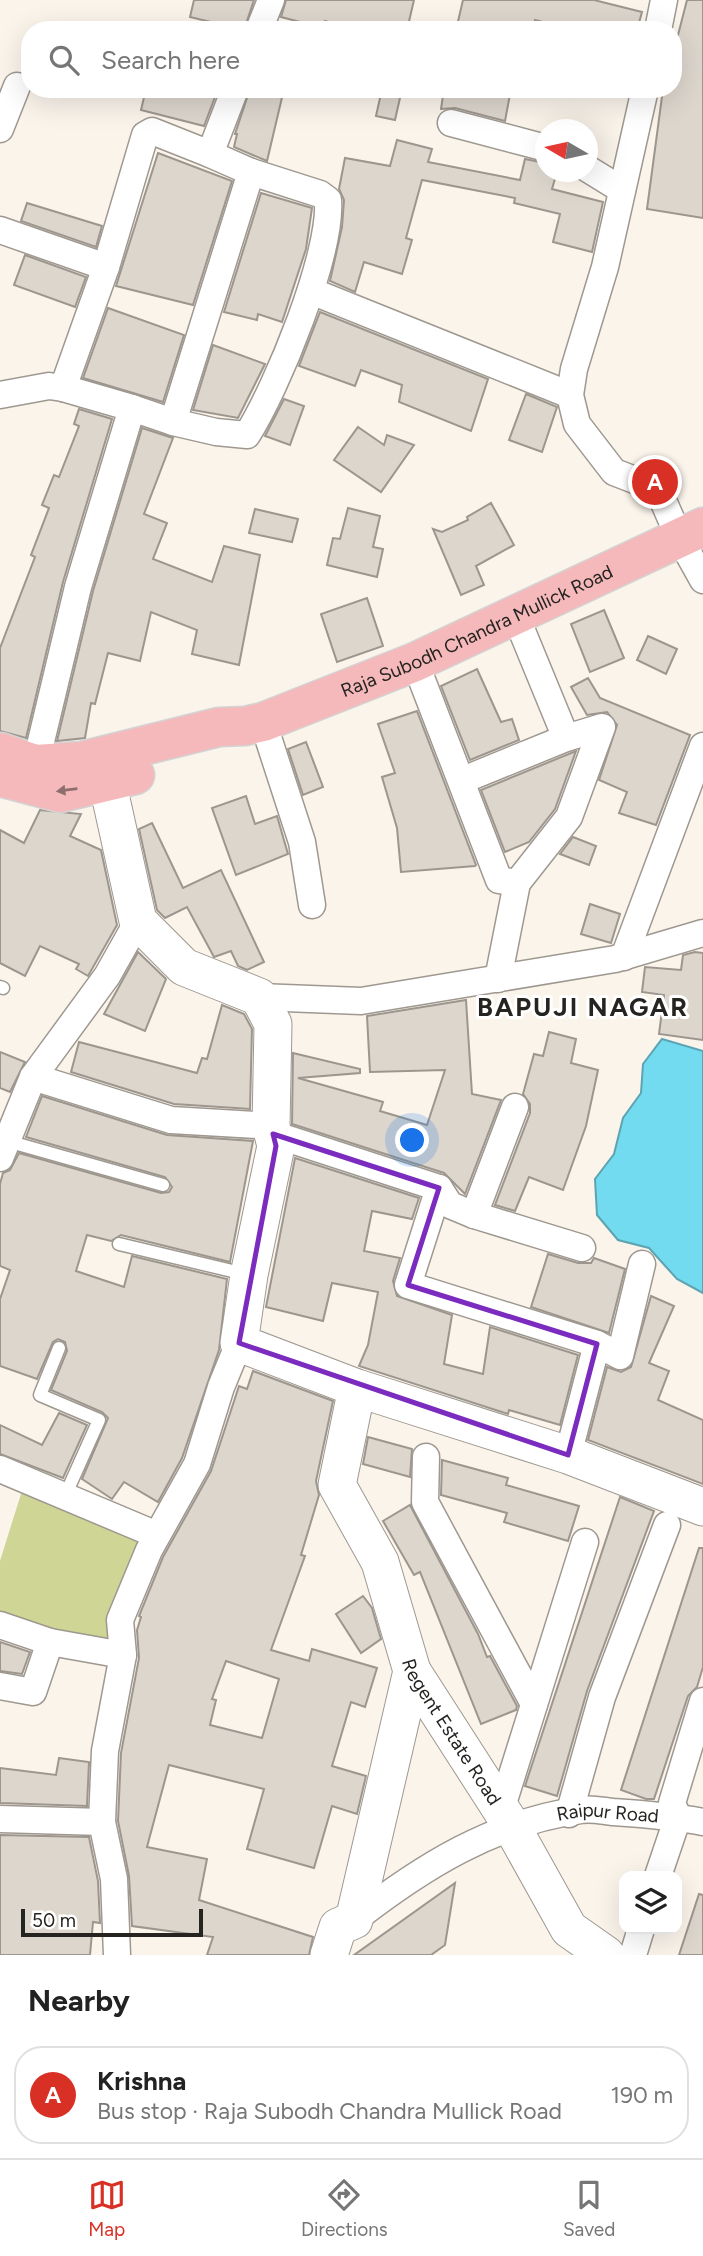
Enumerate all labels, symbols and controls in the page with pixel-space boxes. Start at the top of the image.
search box [21,21,682,98]
icon: search [45,41,83,79]
text: Search here [101,44,240,76]
north arrow [535,119,598,182]
pin: A [632,456,678,508]
street label: Raja Subodh Chandra Mullick Road [337,560,616,702]
one-way arrow [56,785,78,796]
district label: BAPUJI NAGAR [477,991,689,1023]
your location [395,1123,429,1157]
street label: Regent Estate Road [397,1656,506,1809]
street label: Raipur Road [554,1798,660,1827]
map controls [619,1871,682,1934]
button: layers [619,1871,682,1934]
scale bar [21,1906,203,1938]
text: 50 m [32,1909,76,1932]
text: Nearby [28,1982,130,2019]
text: Krishna [97,2065,186,2097]
text: A [45,2081,61,2109]
text: 190 m [610,2081,673,2109]
text: Bus stop · Raja Subodh Chandra Mullick Road [97,2097,562,2125]
tab: Map [88,2176,126,2241]
tab: Directions [301,2176,388,2241]
tab: Saved [563,2176,615,2241]

